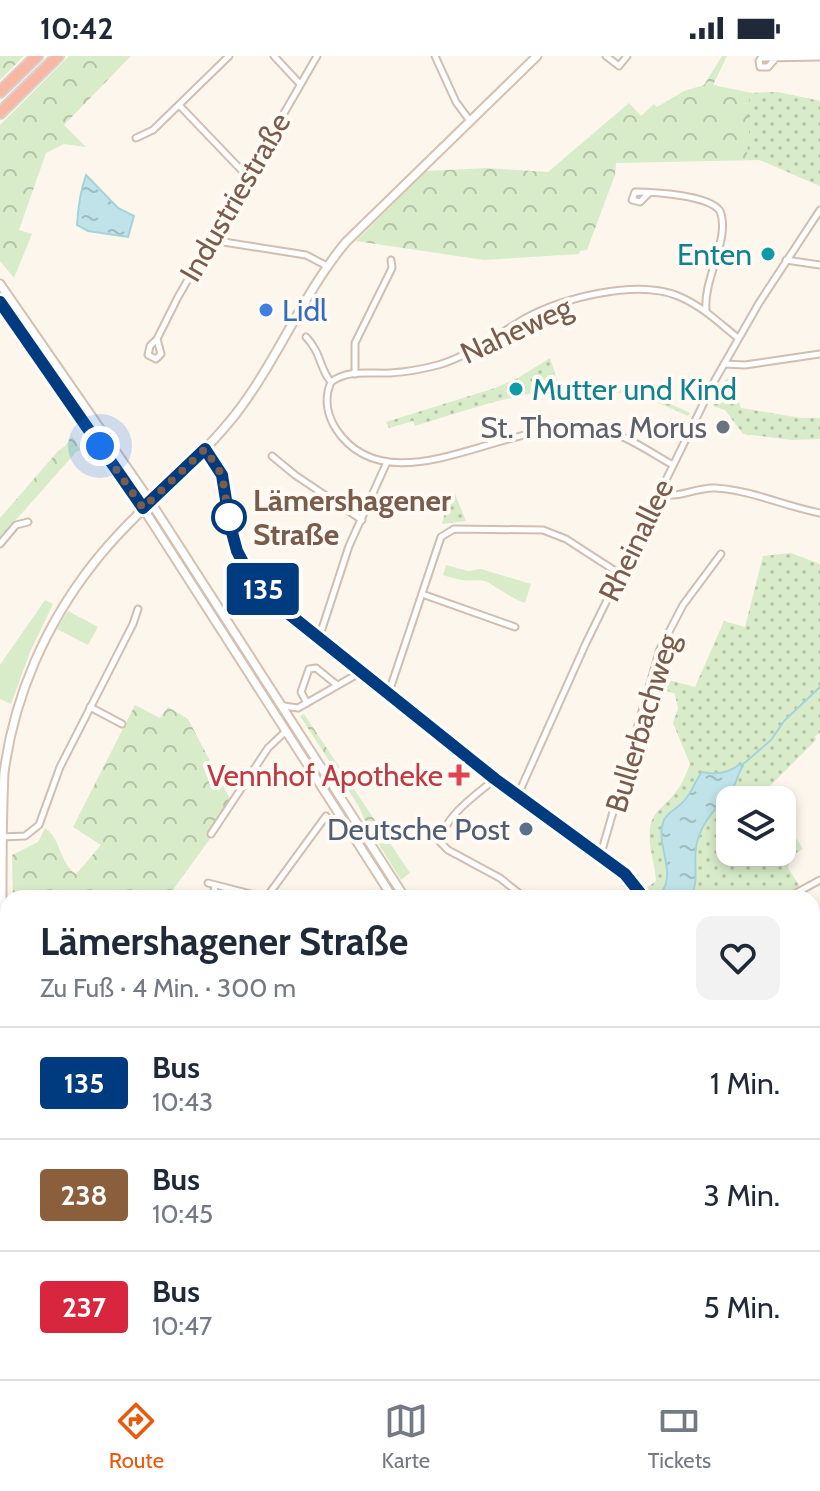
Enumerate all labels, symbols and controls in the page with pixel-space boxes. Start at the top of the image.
text: 10:42 [40,10,113,47]
street label: Industriestraße [172,106,298,288]
place label: Enten [677,236,752,273]
marker: Enten [759,245,777,263]
street label: Naheweg [454,288,579,372]
place label: Lidl [282,292,327,329]
marker: Lidl [257,301,275,319]
place label: Mutter und Kind [532,371,737,408]
marker: Mutter und Kind [507,380,525,398]
place label: St. Thomas Morus [480,409,707,446]
marker: St. Thomas Morus [714,418,732,436]
your location [80,426,120,466]
street label: Rheinallee [590,473,682,607]
place label: Lämershagener Straße [253,482,451,553]
marker: Lämershagener Straße [212,500,246,534]
line badge: 135 [217,563,309,615]
text: 135 [243,572,283,606]
street label: Bullerbachweg [597,628,687,817]
place label: Vennhof Apotheke [207,757,443,794]
marker: Vennhof Apotheke [450,766,468,784]
map controls [716,786,796,866]
button: layers [716,786,796,866]
place label: Deutsche Post [327,811,510,848]
marker: Deutsche Post [517,820,535,838]
button: heart [696,916,780,1000]
text: Lämershagener Straße [40,918,408,965]
text: Zu Fuß · 4 Min. · 300 m [40,972,296,1004]
text: Bus [152,1049,200,1086]
text: 1 Min. [710,1065,780,1102]
text: 135 [64,1066,104,1100]
text: 10:43 [152,1086,213,1118]
text: Bus [152,1161,200,1198]
text: 3 Min. [704,1177,780,1214]
text: 238 [61,1178,107,1212]
text: 10:45 [152,1198,213,1230]
text: Bus [152,1273,200,1310]
text: 5 Min. [704,1289,780,1326]
text: 237 [62,1290,106,1324]
text: 10:47 [152,1310,212,1342]
tab: Route [109,1399,164,1474]
tab: Karte [382,1399,430,1474]
tab: Tickets [648,1399,711,1474]

